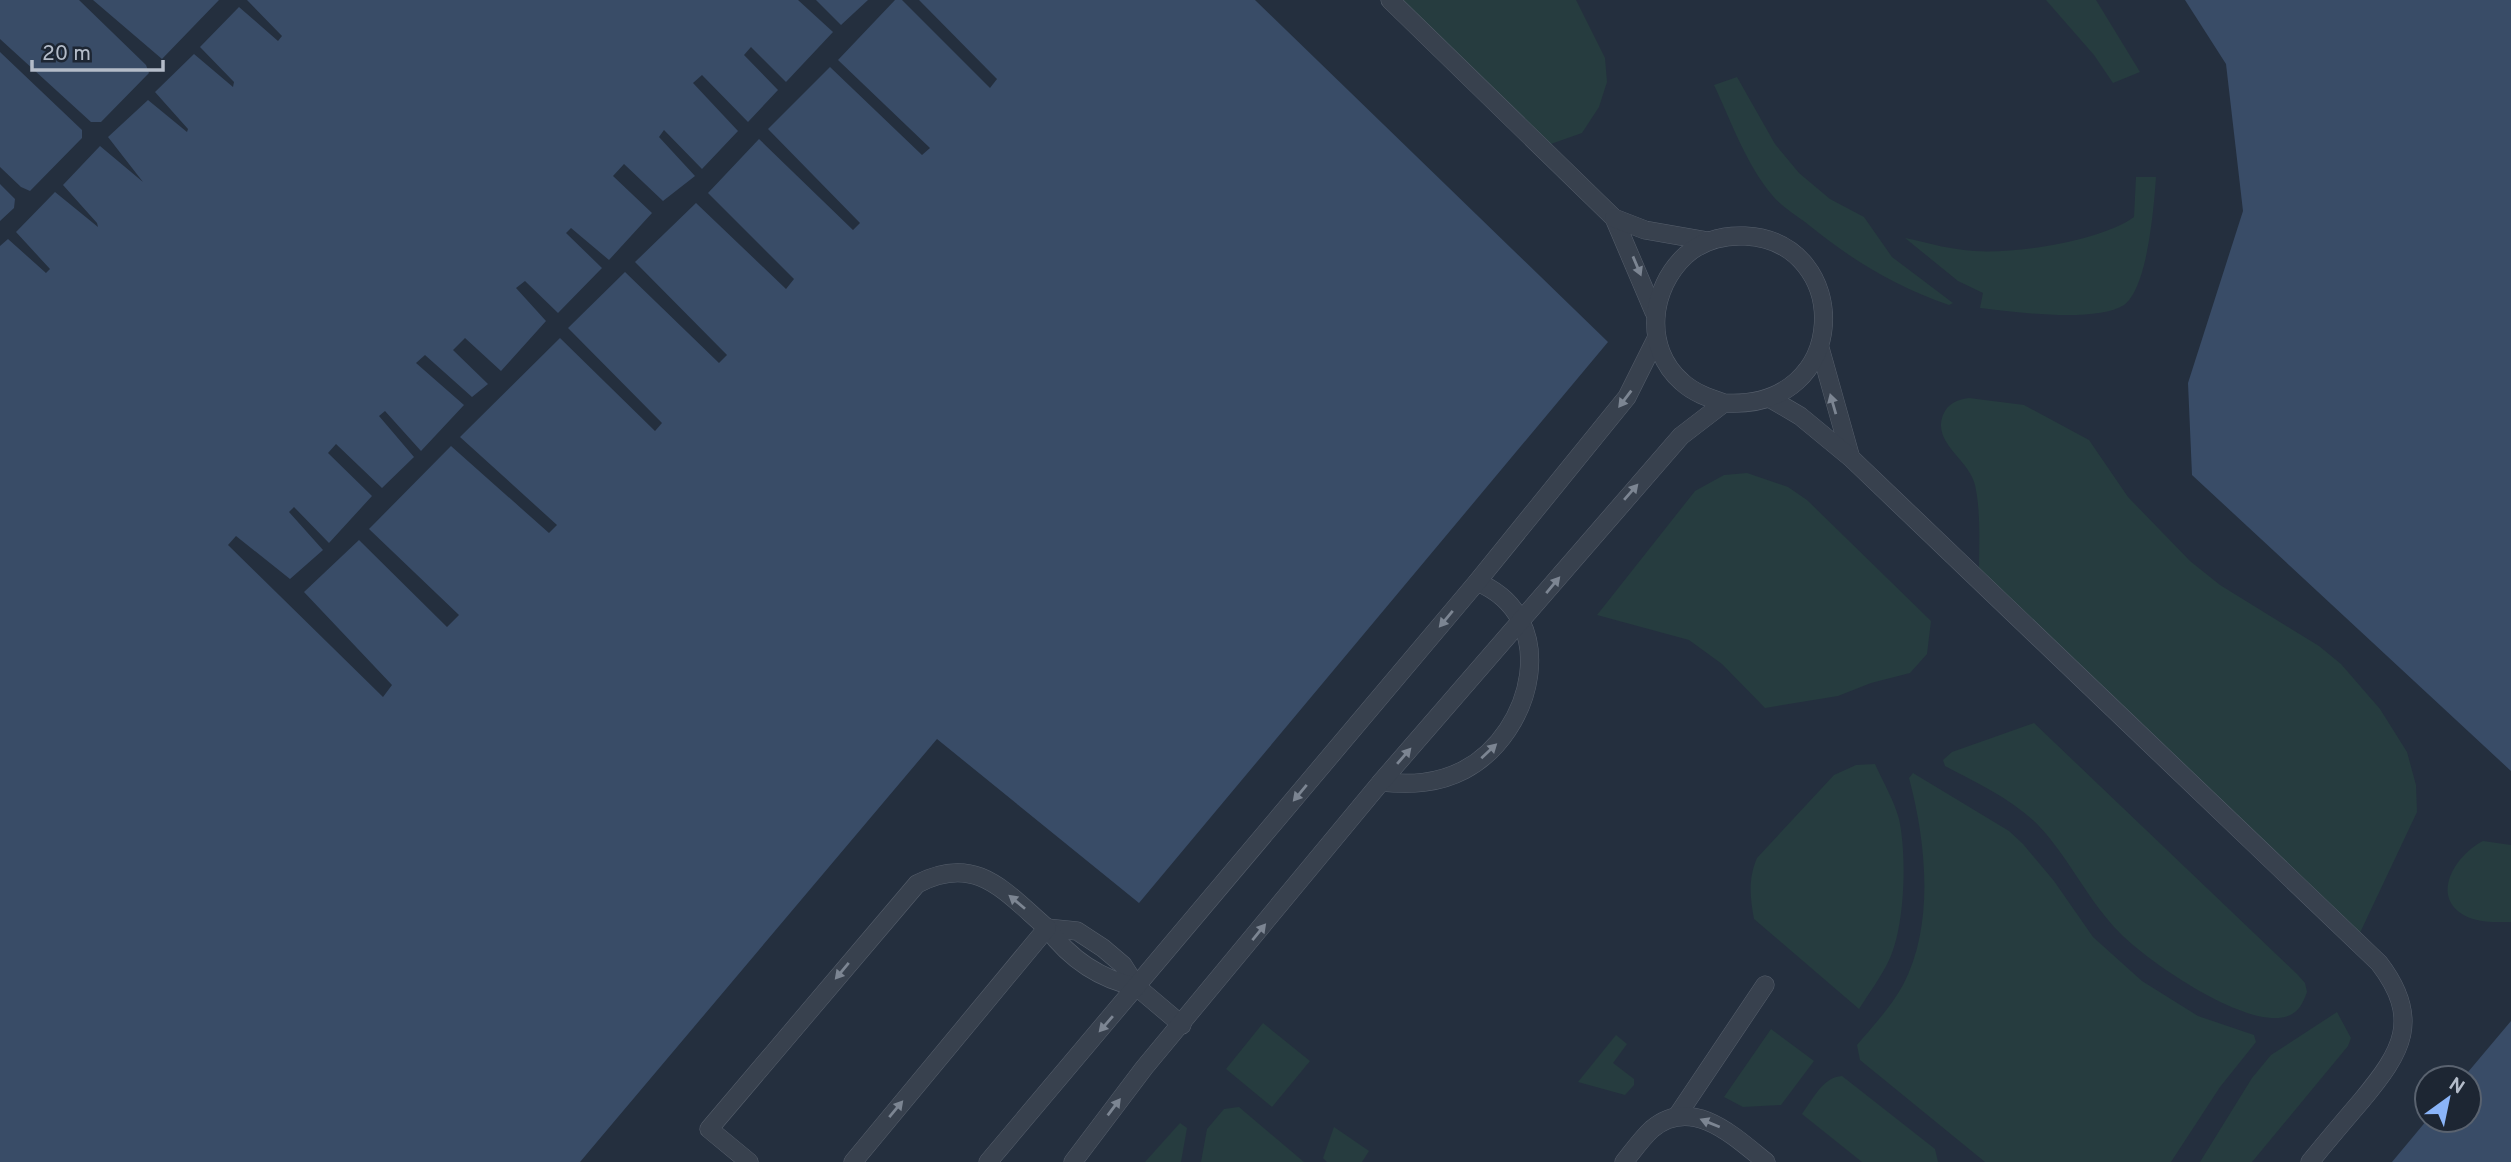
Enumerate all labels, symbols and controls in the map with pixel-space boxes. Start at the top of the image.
scale bar [32,28,163,72]
text: 20 m [42,41,91,68]
one-way arrow [1632,255,1643,276]
one-way arrow [1618,390,1632,408]
one-way arrow [1828,393,1838,414]
one-way arrow [1623,483,1638,500]
one-way arrow [1545,577,1560,594]
one-way arrow [1438,609,1453,627]
one-way arrow [1480,743,1498,759]
one-way arrow [1395,748,1411,765]
one-way arrow [1292,784,1307,802]
one-way arrow [1008,895,1025,910]
one-way arrow [1251,923,1266,941]
one-way arrow [834,962,849,980]
one-way arrow [1099,1015,1114,1032]
north arrow [2413,1064,2483,1134]
text: N [2444,1073,2468,1100]
one-way arrow [1106,1098,1120,1116]
one-way arrow [889,1101,904,1119]
one-way arrow [1700,1118,1721,1129]

